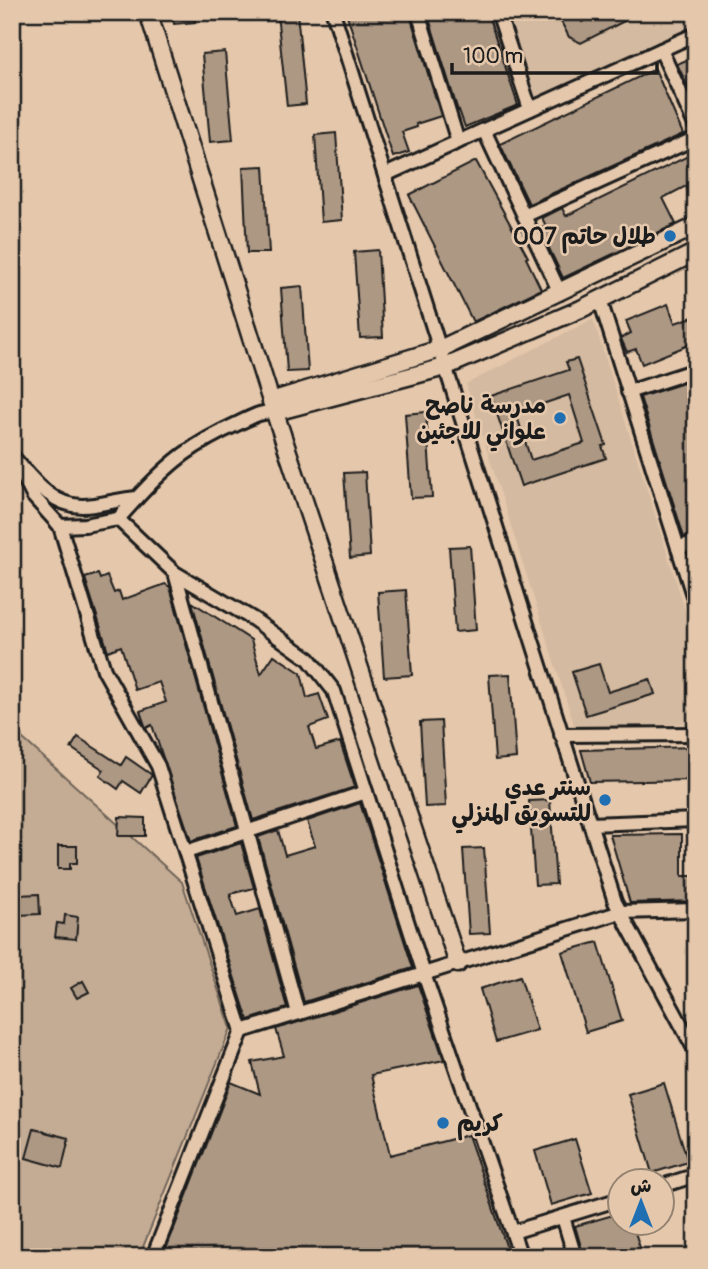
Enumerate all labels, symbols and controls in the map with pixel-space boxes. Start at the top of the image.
scale bar [452,32,657,76]
text: 100 m [463,43,523,70]
place label: طلال حاتم 007 [513,222,656,254]
marker: طلال حاتم 007 [662,228,678,244]
place label: مدرسة ناصح علواني للاجئين [416,391,546,452]
marker: مدرسة ناصح علواني للاجئين [552,410,568,426]
place label: سنتر عدي للتسويق المنزلي [452,773,591,834]
marker: سنتر عدي للتسويق المنزلي [597,792,613,808]
place label: كريم [457,1109,503,1141]
marker: كريم [435,1115,451,1131]
north arrow [606,1168,676,1238]
text: ش [631,1174,652,1198]

